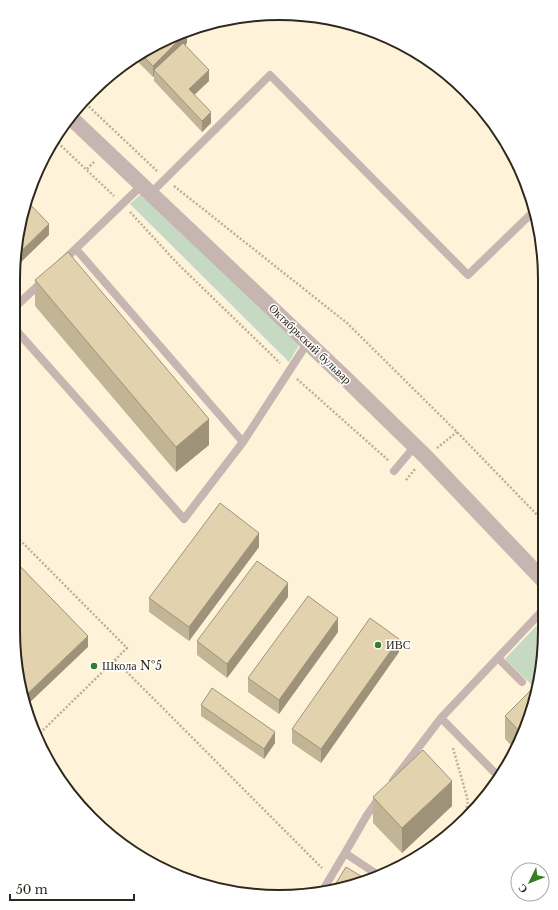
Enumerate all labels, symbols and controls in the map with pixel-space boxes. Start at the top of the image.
street label: Октябрьский бульвар [266,300,355,387]
place label: ИВС [386,637,411,652]
marker: ИВС [373,640,383,650]
place label: Школа №5 [102,658,162,673]
marker: Школа №5 [89,661,99,671]
north arrow [510,862,550,902]
scale bar [10,876,134,902]
text: С [515,881,531,897]
text: 50 m [16,882,48,897]

